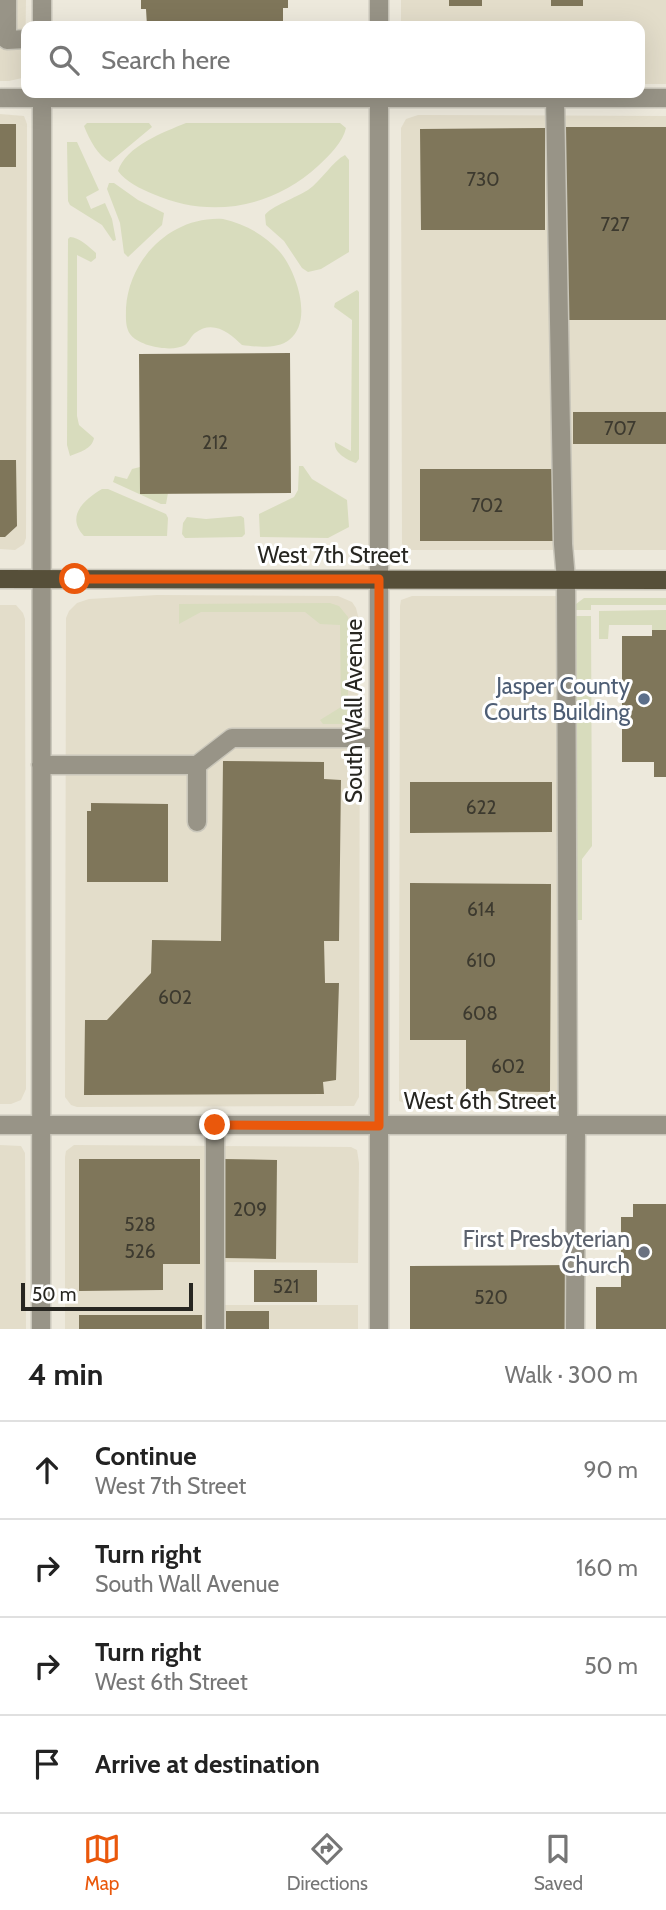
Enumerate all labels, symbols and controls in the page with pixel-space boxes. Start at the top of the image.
search box [21,21,645,98]
icon: search [45,41,83,79]
text: Search here [101,44,230,76]
house number: 730 [466,168,500,191]
house number: 727 [600,213,630,236]
house number: 707 [604,417,636,440]
house number: 212 [202,431,228,454]
house number: 702 [471,494,503,517]
street label: West 7th Street [257,541,409,569]
route start [59,563,90,594]
street label: South Wall Avenue [340,619,368,803]
place label: Jasper County Courts Building [484,672,631,726]
marker: Jasper County Courts Building [636,691,652,707]
house number: 622 [466,796,496,819]
house number: 614 [467,898,495,921]
house number: 610 [466,949,496,972]
house number: 602 [158,986,192,1009]
house number: 608 [462,1002,498,1025]
house number: 602 [491,1055,525,1078]
street label: West 6th Street [404,1087,557,1115]
route end [199,1109,230,1140]
house number: 209 [233,1198,267,1221]
house number: 528 [124,1213,156,1236]
place label: First Presbyterian Church [463,1225,630,1279]
house number: 526 [124,1240,156,1263]
marker: First Presbyterian Church [636,1244,652,1260]
house number: 521 [273,1275,299,1298]
scale bar [21,1280,192,1312]
text: 50 m [32,1283,76,1306]
house number: 520 [474,1286,508,1309]
text: 4 min [28,1356,103,1393]
text: Walk · 300 m [505,1361,638,1389]
text: Continue [95,1440,197,1472]
icon: ahead [28,1451,66,1489]
text: 90 m [584,1456,638,1484]
text: West 7th Street [95,1472,246,1500]
text: Turn right [95,1538,201,1570]
icon: right [28,1549,66,1587]
text: 160 m [576,1554,638,1582]
text: South Wall Avenue [95,1570,279,1598]
text: Turn right [95,1636,201,1668]
icon: right [28,1647,66,1685]
text: 50 m [584,1652,638,1680]
text: West 6th Street [95,1668,248,1696]
icon: arrive [28,1745,66,1783]
text: Arrive at destination [95,1748,320,1780]
tab: Map [83,1830,121,1895]
tab: Directions [287,1830,368,1895]
tab: Saved [534,1830,583,1895]

